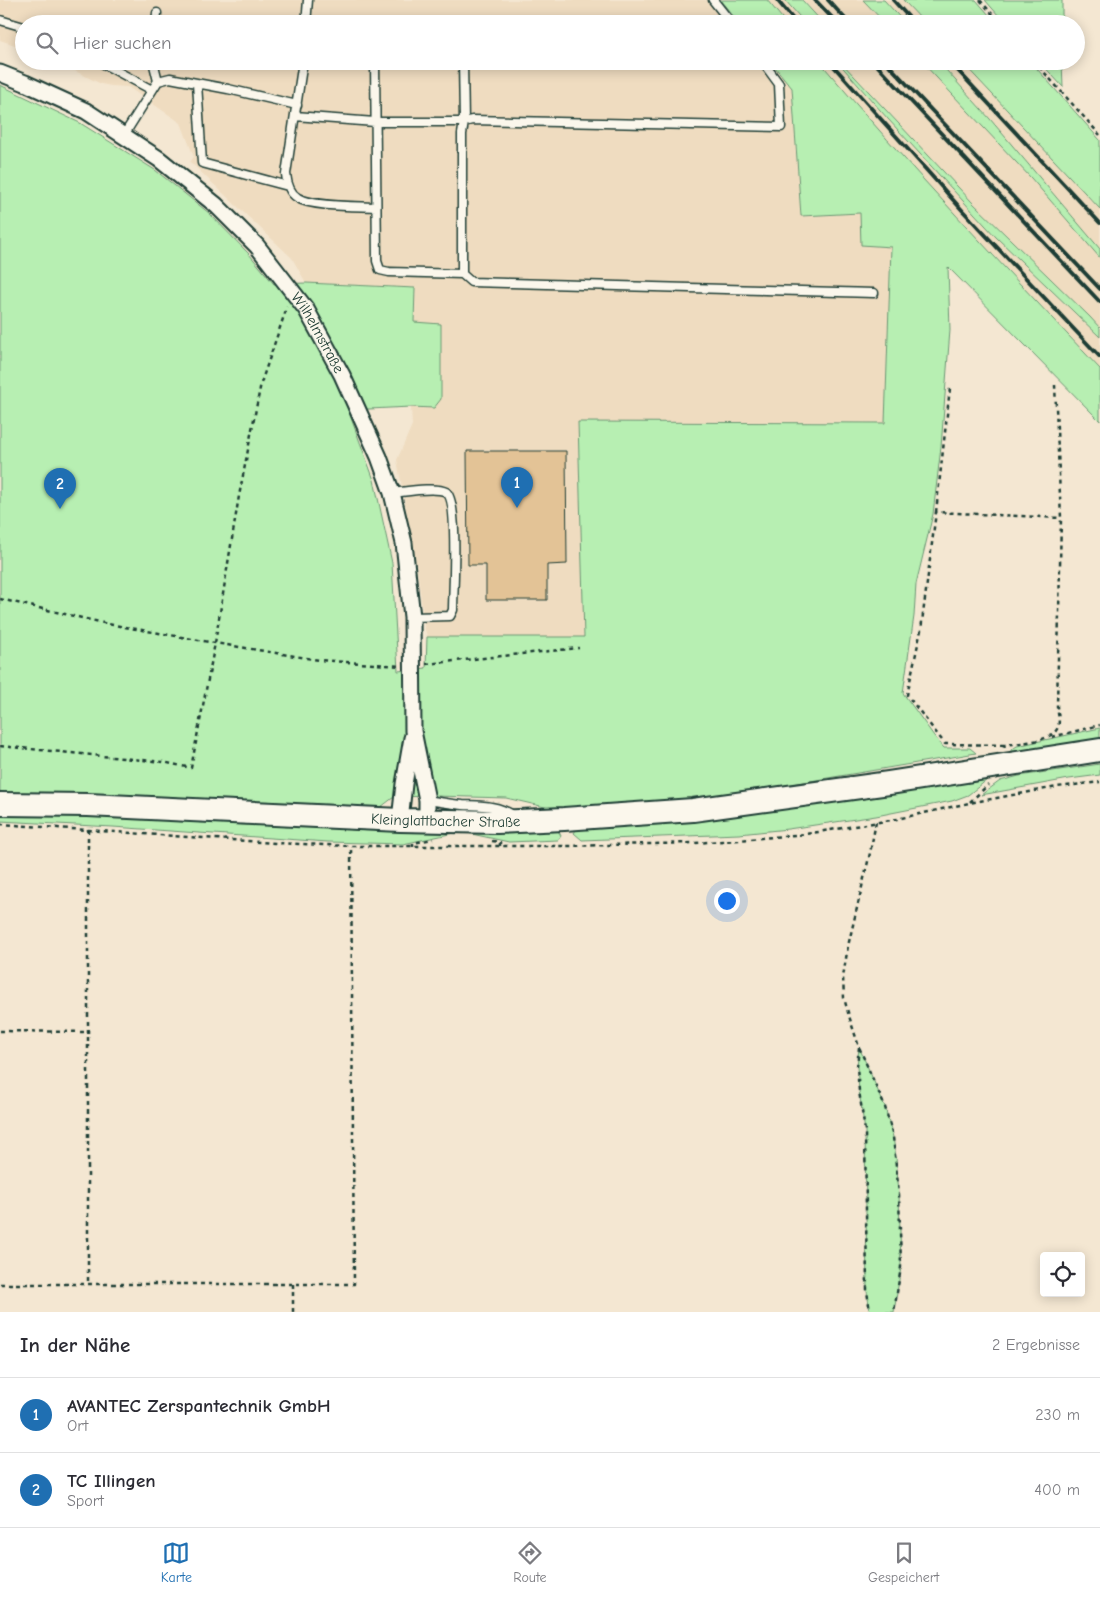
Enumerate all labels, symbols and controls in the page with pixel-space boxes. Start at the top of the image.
search box [15,15,1085,70]
icon: search [33,29,61,57]
text: Hier suchen [73,32,171,54]
street label: Wilhelmstraße [287,289,348,377]
pin: 1 [501,467,533,508]
pin: 2 [44,468,76,509]
street label: Kleinglattbacher Straße [370,810,521,831]
your location [714,888,740,914]
map controls [1040,1252,1085,1297]
button: locate [1040,1252,1085,1297]
text: In der Nähe [20,1333,130,1357]
text: 2 Ergebnisse [992,1336,1080,1354]
text: AVANTEC Zerspantechnik GmbH [67,1395,331,1417]
text: 1 [33,1406,39,1424]
text: 230 m [1035,1406,1080,1424]
text: Ort [67,1417,88,1435]
text: TC Illingen [67,1470,156,1492]
text: 2 [32,1481,40,1499]
text: 400 m [1034,1481,1080,1499]
text: Sport [67,1492,104,1510]
tab: Karte [161,1539,192,1586]
tab: Route [513,1539,547,1586]
tab: Gespeichert [868,1539,939,1586]

